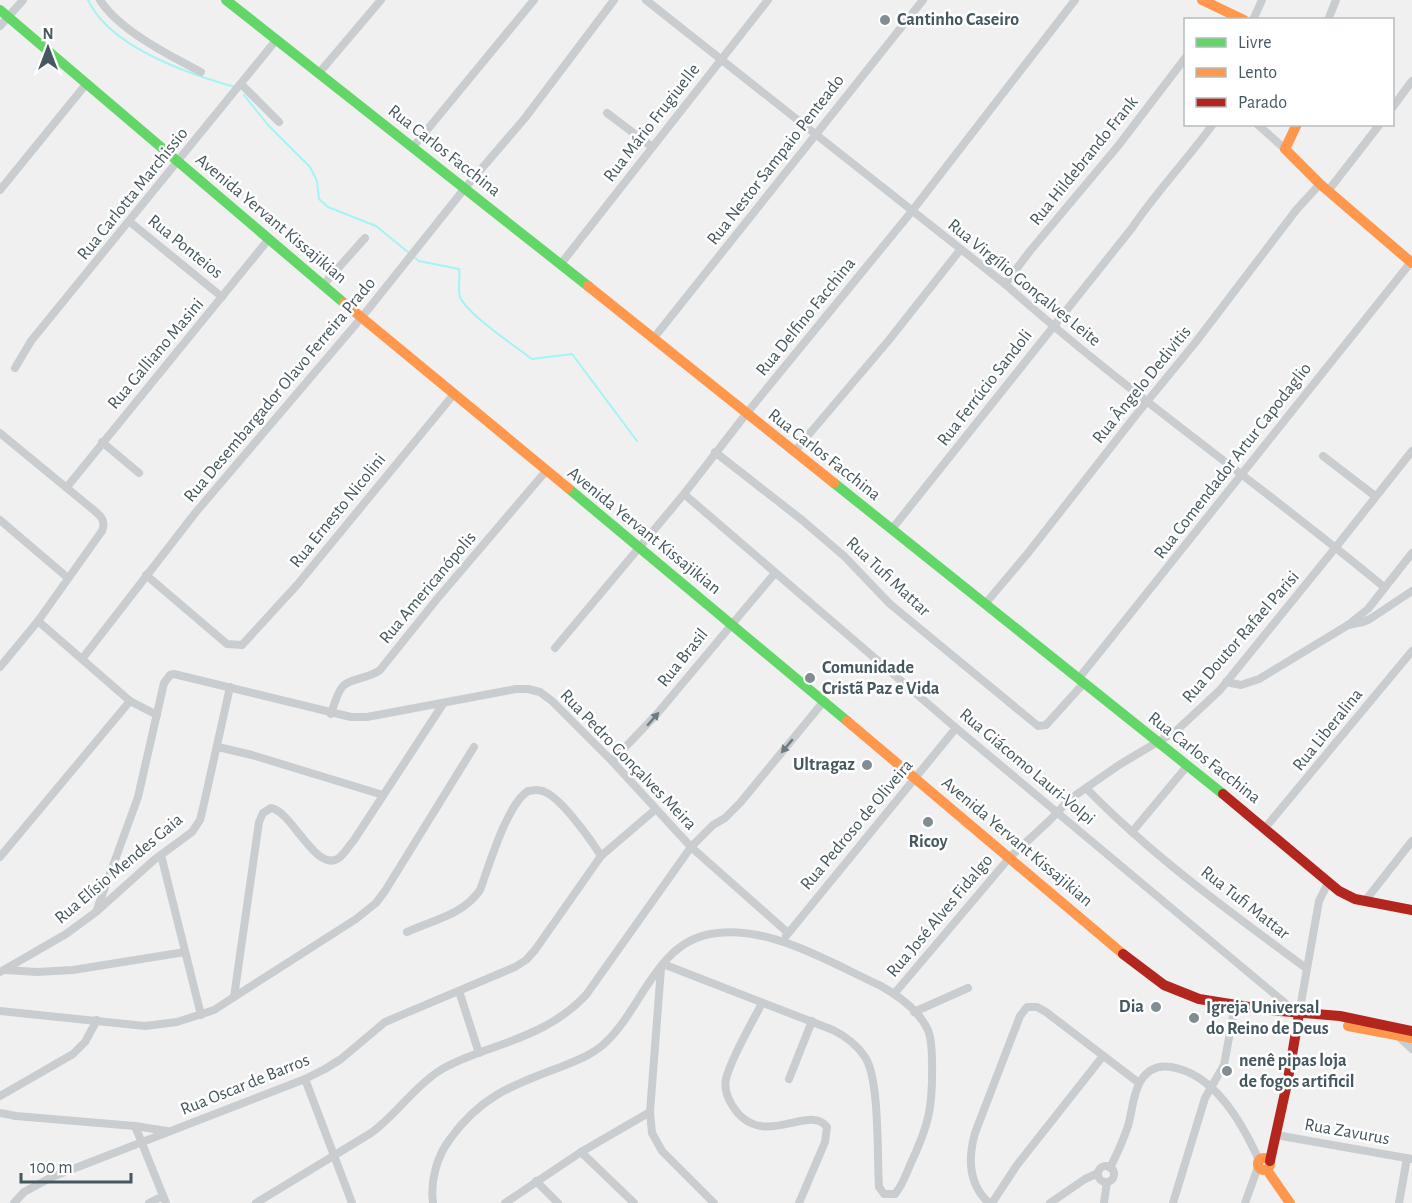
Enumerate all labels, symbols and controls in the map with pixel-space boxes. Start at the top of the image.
place label: Cantinho Caseiro [897,11,1019,29]
marker: Cantinho Caseiro [878,13,892,27]
north arrow [18,18,78,78]
legend [1184,18,1394,126]
text: N [42,26,54,42]
text: Livre [1238,34,1272,52]
street label: Rua Mário Frugiuelle [601,61,703,185]
text: Lento [1238,64,1277,82]
street label: Rua Nestor Sampaio Penteado [704,71,848,249]
street label: Rua Hildebrando Frank [1026,92,1142,229]
text: Parado [1238,94,1287,112]
street label: Rua Carlos Facchina [384,102,504,200]
street label: Rua Carlotta Marchissio [74,124,192,264]
street label: Avenida Yervant Kissajikian [192,151,350,287]
street label: Rua Ponteios [144,212,226,282]
street label: Rua Virgílio Gonçalves Leite [944,216,1104,350]
street label: Rua Delfino Facchina [753,254,859,380]
street label: Rua Desembargador Olavo Ferreira Prado [181,274,379,506]
street label: Rua Galliano Masini [105,295,207,413]
street label: Rua Ângelo Dedivitis [1087,321,1195,447]
street label: Rua Ferrúcio Sandoli [934,327,1036,449]
street label: Rua Comendador Artur Capodaglio [1151,359,1315,562]
street label: Rua Carlos Facchina [764,406,884,504]
street label: Rua Ernesto Nicolini [287,451,389,571]
street label: Avenida Yervant Kissajikian [564,464,724,598]
street label: Rua Americanópolis [376,529,480,647]
street label: Rua Tufi Mattar [843,534,934,620]
street label: Rua Doutor Rafael Parisi [1179,568,1303,706]
street label: Rua Brasil [654,626,712,690]
place label: Comunidade Cristã Paz e Vida [822,659,940,698]
marker: Comunidade Cristã Paz e Vida [803,671,817,685]
street label: Rua Pedro Gonçalves Meira [556,686,700,834]
street label: Rua Liberalina [1290,686,1366,774]
street label: Rua Giácomo Lauri-Volpi [956,705,1098,829]
street label: Rua Carlos Facchina [1144,709,1264,807]
one-way arrow [646,711,659,727]
one-way arrow [781,738,794,753]
place label: Ultragaz [793,756,855,774]
street label: Rua Pedroso de Oliveira [797,756,917,894]
marker: Ultragaz [860,758,874,772]
street label: Avenida Yervant Kissajikian [938,774,1096,910]
street label: Rua Elísio Mendes Gaia [52,810,186,928]
marker: Ricoy [921,815,935,829]
place label: Ricoy [909,833,948,851]
street label: Rua José Alves Fidalgo [884,851,997,981]
street label: Rua Tufi Mattar [1197,863,1293,943]
place label: Dia [1119,998,1144,1016]
place label: Igreja Universal do Reino de Deus [1206,999,1329,1038]
marker: Dia [1149,1000,1163,1014]
marker: Igreja Universal do Reino de Deus [1187,1011,1201,1025]
street label: Rua Oscar de Barros [178,1051,312,1119]
place label: nenê pipas loja de fogos artificil [1239,1052,1355,1091]
marker: nenê pipas loja de fogos artificil [1220,1064,1234,1078]
street label: Rua Zavurus [1303,1116,1391,1148]
scale bar [21,1146,130,1184]
text: 100 m [30,1159,73,1177]

